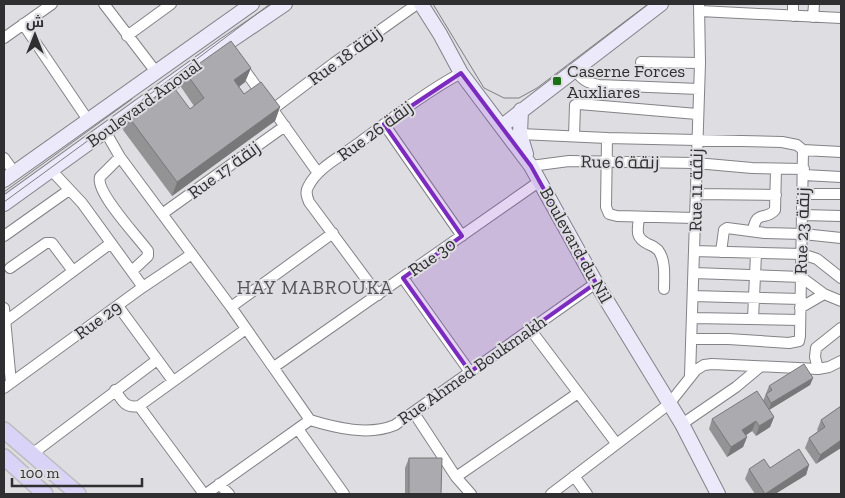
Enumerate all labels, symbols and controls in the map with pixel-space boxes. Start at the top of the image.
north arrow [10,10,60,60]
text: ش [26,14,44,31]
street label: Rue 18 زنقة [304,22,386,90]
street label: Boulevard Anoual [82,54,206,152]
place label: Caserne Forces Auxliares [567,60,685,103]
marker: Caserne Forces Auxliares [551,75,563,87]
street label: Rue 26 زنقة [333,96,417,166]
street label: Rue 17 زنقة [183,136,265,204]
street label: Rue 11 زنقة [684,148,708,232]
street label: Rue 6 زنقة [580,150,660,174]
street label: Boulevard du Nil [535,183,617,307]
street label: Rue 23 زنقة [789,187,815,275]
street label: Rue 30 [404,233,460,281]
district label: HAY MABROUKA [237,276,393,299]
street label: Rue 29 [70,296,126,344]
street label: Rue Ahmed Boukmakh [394,310,550,430]
scale bar [12,456,142,488]
text: 100 m [20,464,59,482]

